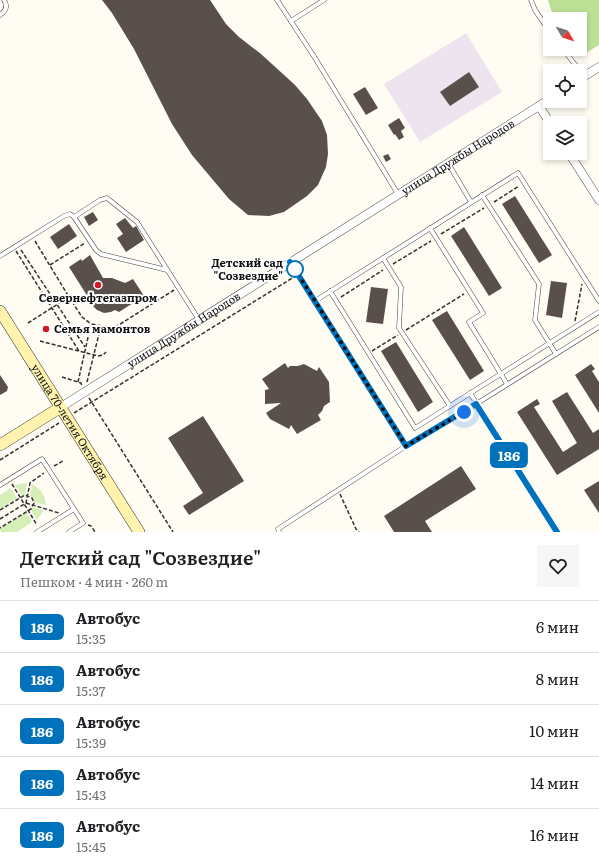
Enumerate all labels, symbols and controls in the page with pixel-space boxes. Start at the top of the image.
north arrow [543,12,587,56]
map controls [543,12,587,160]
button: locate [543,64,587,108]
street label: улица Дружбы Народов [398,114,517,198]
button: layers [543,116,587,160]
place label: Детский сад "Созвездие" [211,254,283,283]
marker: Детский сад "Созвездие" [286,260,304,278]
marker: Севернефтегазпром [93,280,103,290]
street label: улица Дружбы Народов [123,287,243,371]
place label: Севернефтегазпром [39,289,158,305]
place label: Семья мамонтов [54,320,151,336]
marker: Семья мамонтов [41,324,51,334]
street label: улица 70-летия Октября [28,360,113,483]
your location [454,402,474,422]
line badge: 186 [486,442,532,468]
text: 186 [498,445,520,465]
text: Детский сад "Созвездие" [20,543,261,571]
button: heart [537,545,579,587]
text: Пешком · 4 мин · 260 m [20,572,168,591]
text: Автобус [76,606,140,629]
text: 6 мин [536,615,579,638]
text: 186 [31,617,53,637]
text: 15:35 [76,629,106,648]
text: Автобус [76,658,140,681]
text: 8 мин [536,667,579,690]
text: 186 [31,669,53,689]
text: 15:37 [76,681,105,700]
text: Автобус [76,710,140,733]
text: 10 мин [529,719,579,742]
text: 186 [31,721,53,741]
text: 15:39 [76,733,106,752]
text: Автобус [76,762,140,785]
text: 14 мин [530,771,579,794]
text: 186 [31,773,53,793]
text: 15:43 [76,785,106,804]
text: Автобус [76,814,140,837]
text: 16 мин [530,823,579,846]
text: 186 [31,825,53,845]
text: 15:45 [76,837,106,856]

